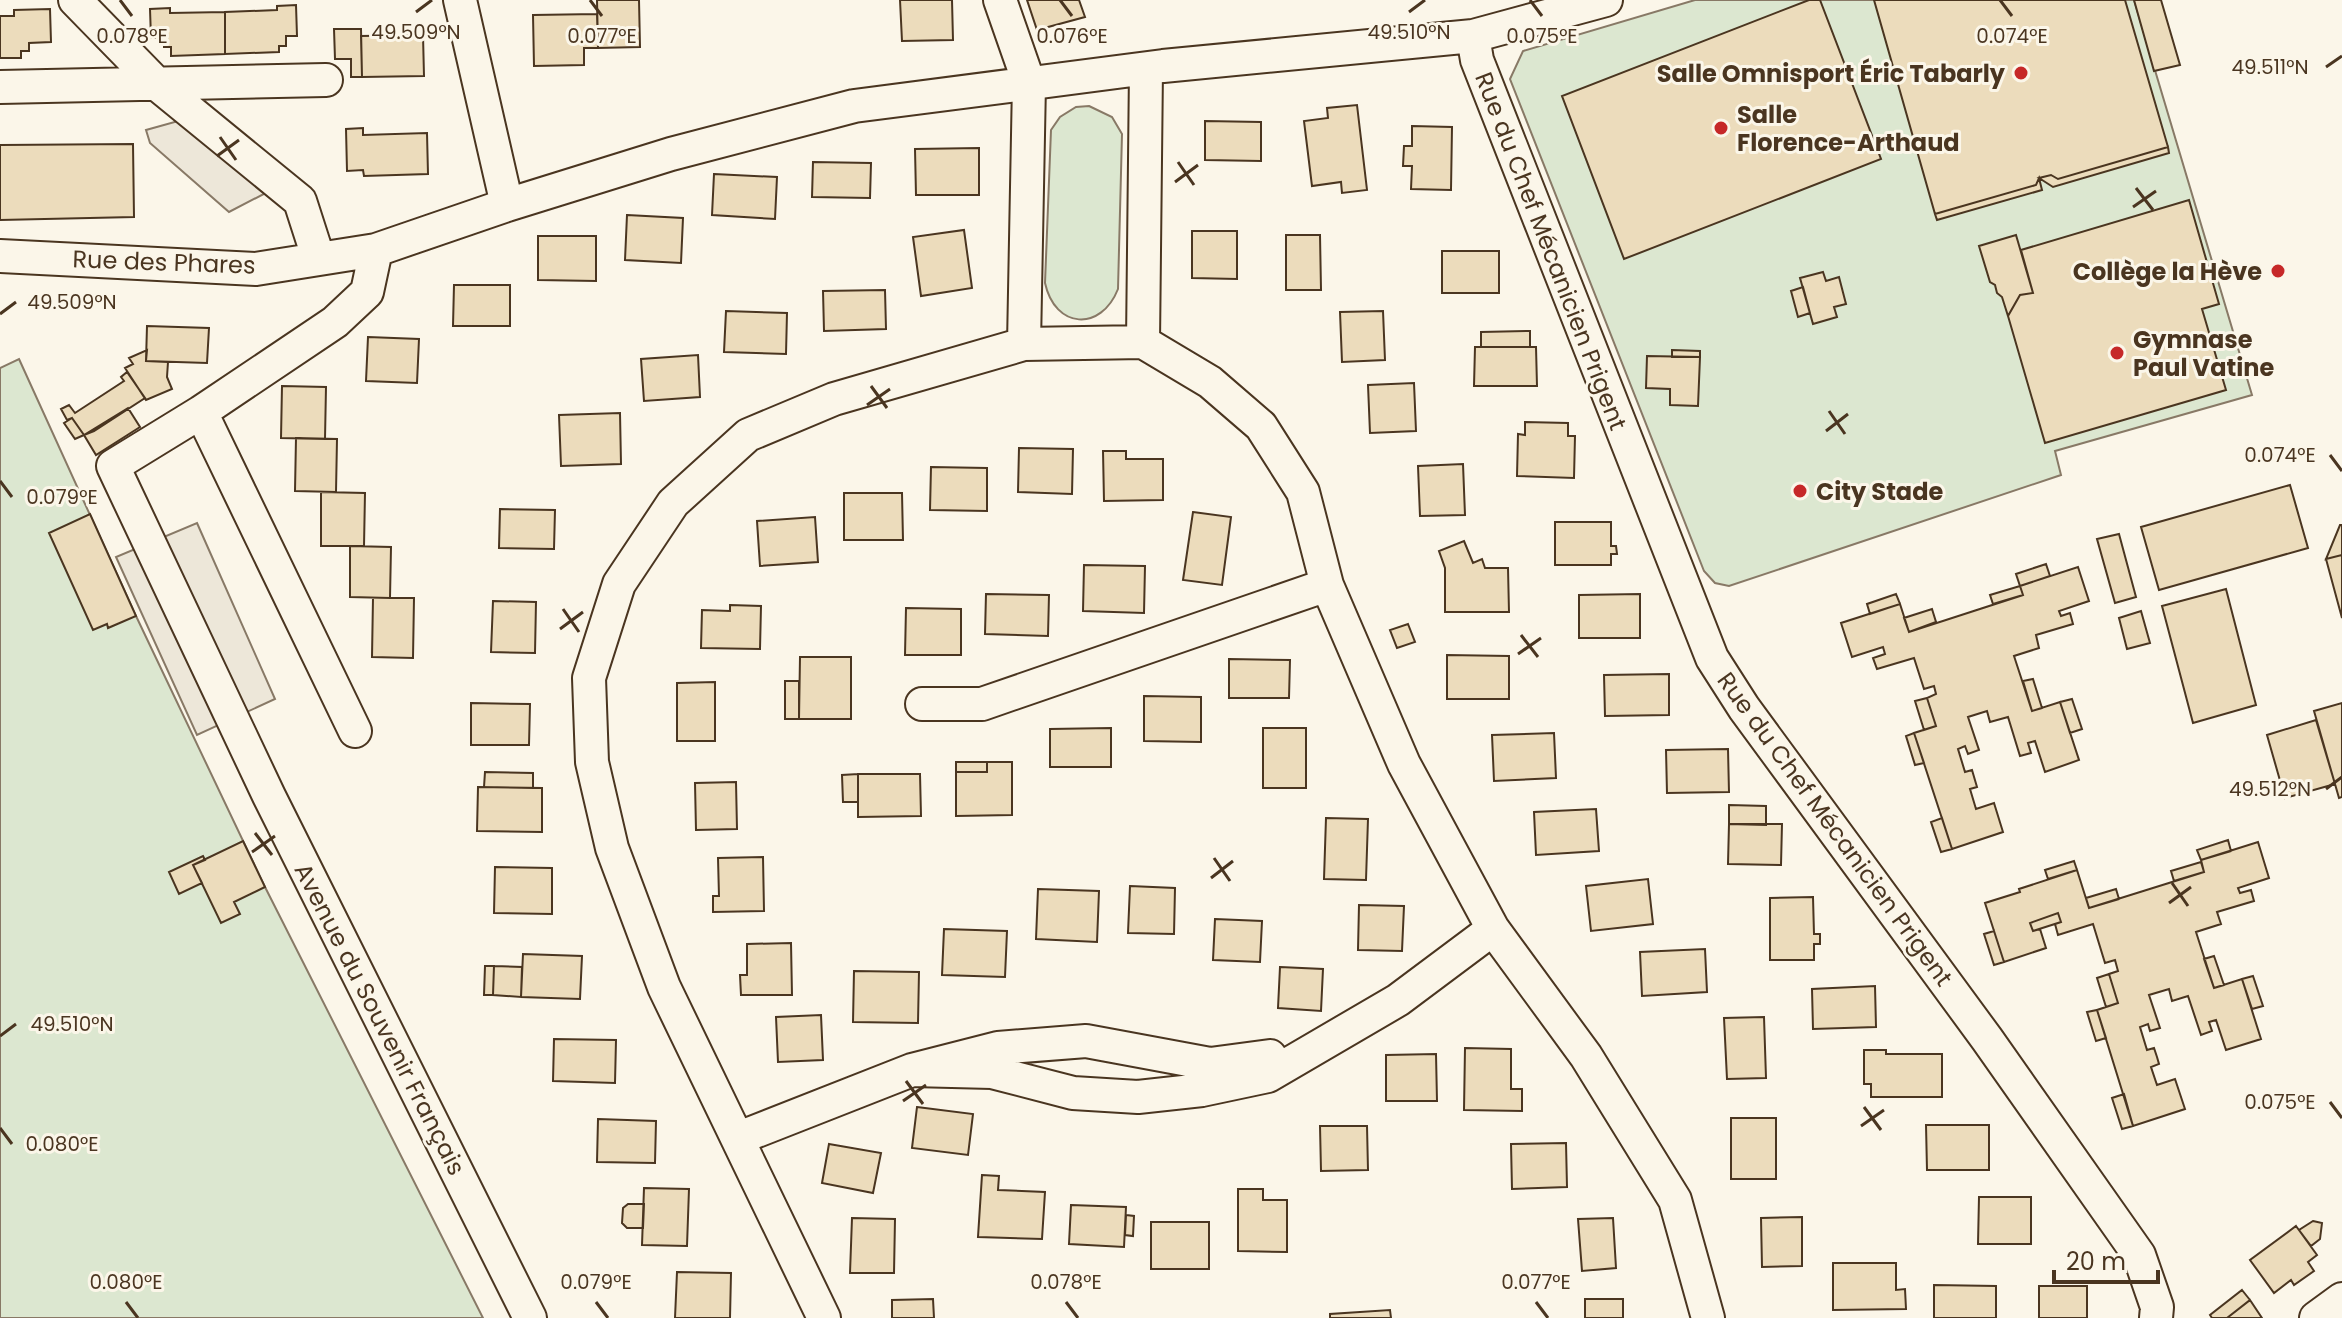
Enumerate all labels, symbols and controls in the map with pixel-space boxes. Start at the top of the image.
text: 49.509°N [371,18,461,46]
text: 49.510°N [1367,18,1451,46]
text: 0.078°E [96,22,168,50]
text: 0.077°E [567,22,637,50]
text: 0.076°E [1036,22,1108,50]
text: 0.075°E [1506,22,1578,50]
text: 0.074°E [1976,22,2048,50]
text: 49.511°N [2232,53,2309,81]
place label: Salle Omnisport Éric Tabarly [1657,57,2006,90]
marker: Salle Omnisport Éric Tabarly [2012,64,2030,82]
street label: Rue du Chef Mécanicien Prigent [1467,67,1635,435]
place label: Salle Florence-Arthaud [1737,98,1960,159]
marker: Salle Florence-Arthaud [1712,119,1730,137]
street label: Rue des Phares [72,242,256,282]
place label: Collège la Hève [2073,255,2262,288]
marker: Collège la Hève [2269,262,2287,280]
text: 49.509°N [27,288,117,316]
place label: Gymnase Paul Vatine [2133,323,2274,384]
marker: Gymnase Paul Vatine [2108,344,2126,362]
text: 0.074°E [2244,441,2316,469]
place label: City Stade [1816,475,1943,508]
marker: City Stade [1791,482,1809,500]
text: 0.079°E [26,483,98,511]
street label: Rue du Chef Mécanicien Prigent [1710,665,1960,993]
text: 49.512°N [2229,775,2311,803]
street label: Avenue du Souvenir Français [287,857,473,1181]
text: 49.510°N [30,1010,114,1038]
text: 0.075°E [2244,1088,2316,1116]
text: 0.080°E [26,1130,98,1158]
scale bar [2054,1234,2158,1284]
text: 20 m [2066,1245,2126,1278]
text: 0.080°E [90,1268,162,1296]
text: 0.079°E [560,1268,632,1296]
text: 0.078°E [1030,1268,1102,1296]
text: 0.077°E [1501,1268,1571,1296]

